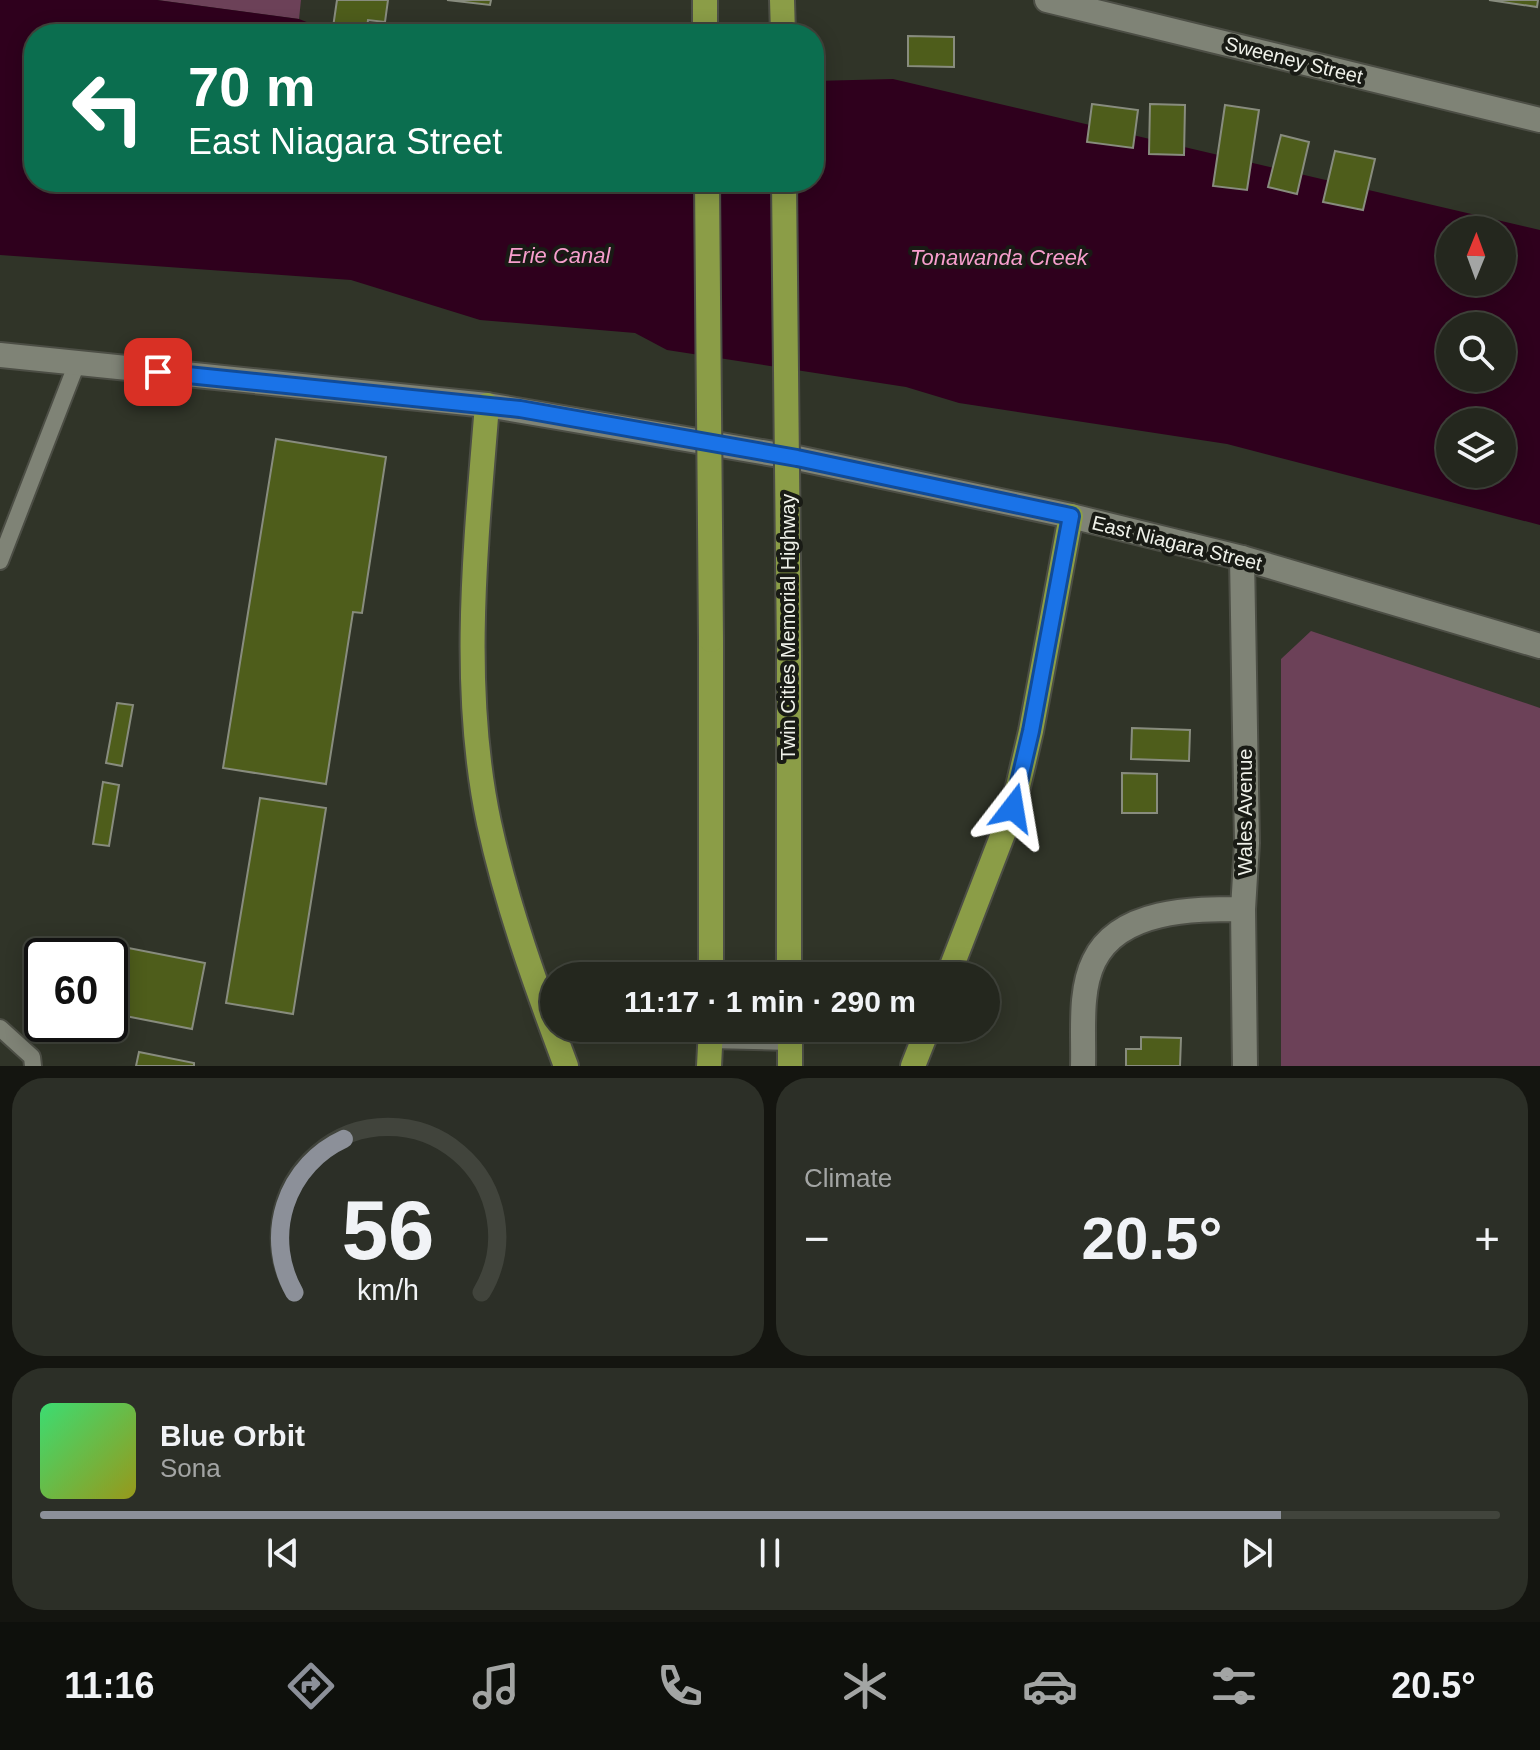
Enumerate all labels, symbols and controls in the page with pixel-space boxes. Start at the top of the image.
street label: Sweeney Street [1223,32,1366,88]
text: 70 m [188,55,316,118]
icon: left [56,56,160,160]
text: East Niagara Street [188,121,502,162]
north arrow [1436,216,1516,296]
map controls [1436,216,1516,488]
water label: Erie Canal [508,243,611,268]
water label: Tonawanda Creek [910,245,1089,270]
button: search [1436,312,1516,392]
pin [124,338,192,406]
icon: arrive [136,350,180,394]
button: layers [1436,408,1516,488]
street label: Twin Cities Memorial Highway [777,494,799,760]
street label: East Niagara Street [1090,511,1265,575]
street label: Wales Avenue [1234,749,1256,875]
position arrow [971,766,1055,850]
speed limit sign: 60 [24,938,128,1042]
text: 11:17 · 1 min · 290 m [624,985,916,1018]
text: Climate [804,1163,892,1193]
text: 56 [342,1184,434,1277]
text: 20.5° [1082,1205,1222,1272]
text: − [804,1214,830,1263]
text: + [1474,1214,1500,1263]
text: km/h [357,1274,419,1306]
text: Blue Orbit [160,1419,305,1452]
text: Sona [160,1453,221,1483]
icon: previous [261,1531,305,1575]
icon: pause [748,1531,792,1575]
icon: next [1235,1531,1279,1575]
icon: directions [283,1658,339,1714]
icon: music [468,1658,524,1714]
icon: phone [652,1658,708,1714]
icon: climate [837,1658,893,1714]
icon: car [1022,1658,1078,1714]
icon: filters [1206,1658,1262,1714]
text: 11:16 [64,1665,154,1706]
text: 20.5° [1391,1665,1476,1706]

